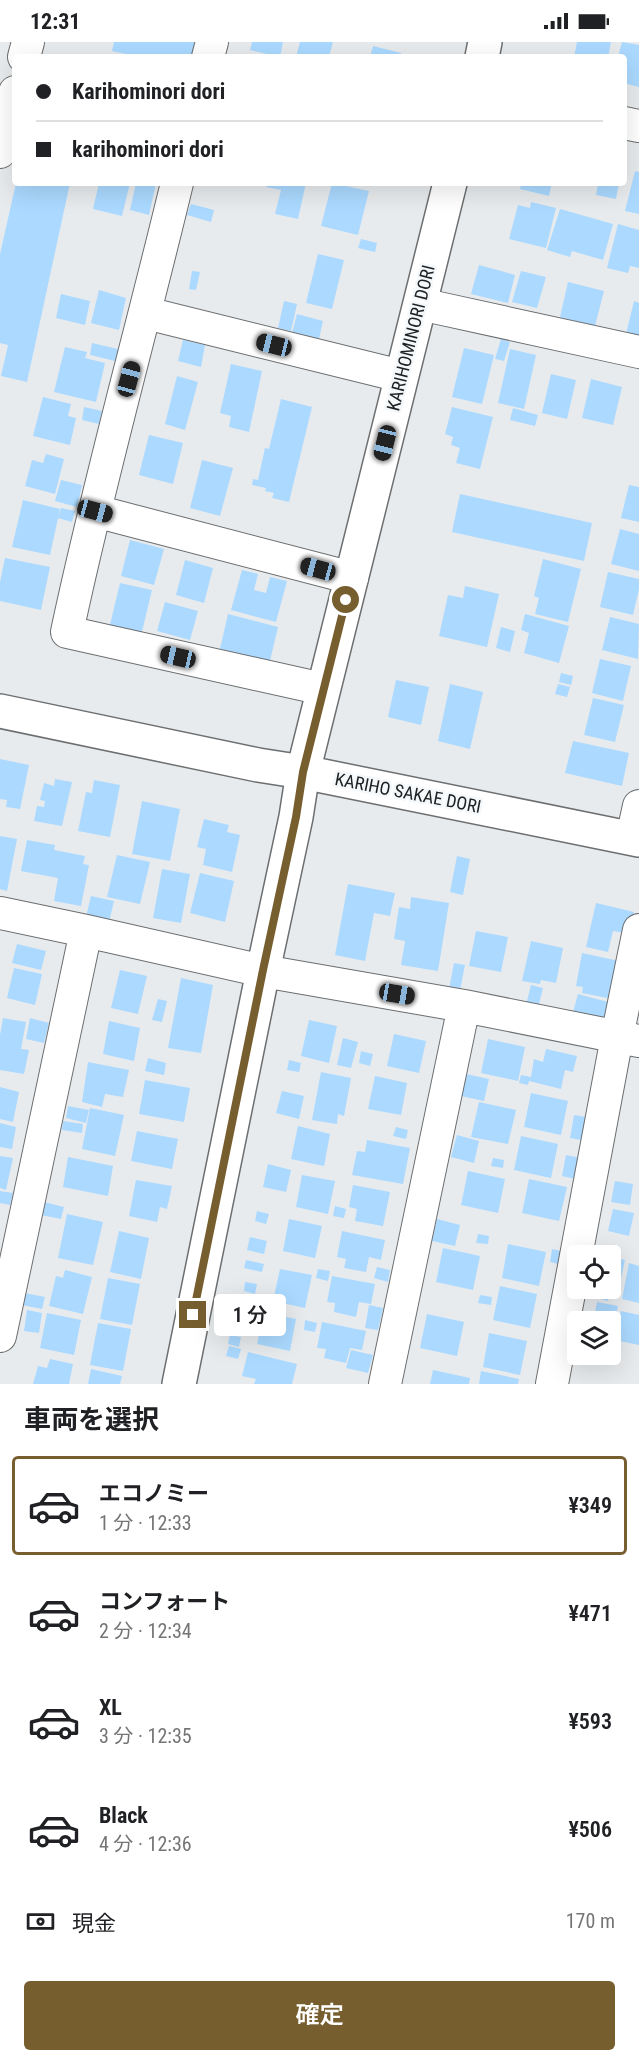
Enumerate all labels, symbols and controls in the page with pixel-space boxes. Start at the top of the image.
text: 12:31 [30,9,81,34]
text: Karihominori dori [72,79,225,104]
text: karihominori dori [72,137,224,162]
street label: KARIHOMINORI DORI [382,263,439,413]
car [254,332,294,358]
car [116,359,142,399]
car [372,423,398,463]
car [75,498,115,524]
car [298,556,338,582]
route start [332,586,359,613]
car [158,644,198,670]
street label: KARIHO SAKAE DORI [333,768,483,817]
car [378,982,416,1006]
map controls [567,1245,621,1365]
button: locate [567,1245,621,1299]
callout: 1 分 [214,1294,286,1336]
route end [179,1301,206,1328]
text: 1 分 [233,1303,267,1327]
button: layers [567,1311,621,1365]
text: 車両を選択 [24,1404,159,1436]
icon: car [27,1479,81,1533]
text: エコノミー [99,1481,209,1506]
text: ¥349 [568,1493,612,1518]
text: 1 分 · 12:33 [99,1511,192,1535]
icon: car [27,1587,81,1641]
text: コンフォート [99,1589,230,1614]
text: ¥471 [568,1601,612,1626]
text: 2 分 · 12:34 [99,1619,192,1643]
icon: car [27,1695,81,1749]
text: XL [99,1695,122,1720]
text: ¥593 [568,1709,612,1734]
text: 3 分 · 12:35 [99,1724,192,1748]
icon: car [27,1803,81,1857]
text: Black [99,1803,148,1828]
text: ¥506 [568,1817,612,1842]
text: 4 分 · 12:36 [99,1832,192,1856]
icon: cash [24,1905,57,1938]
text: 170 m [566,1909,615,1933]
text: 現金 [72,1911,116,1936]
button: 確定 [24,1981,615,2050]

